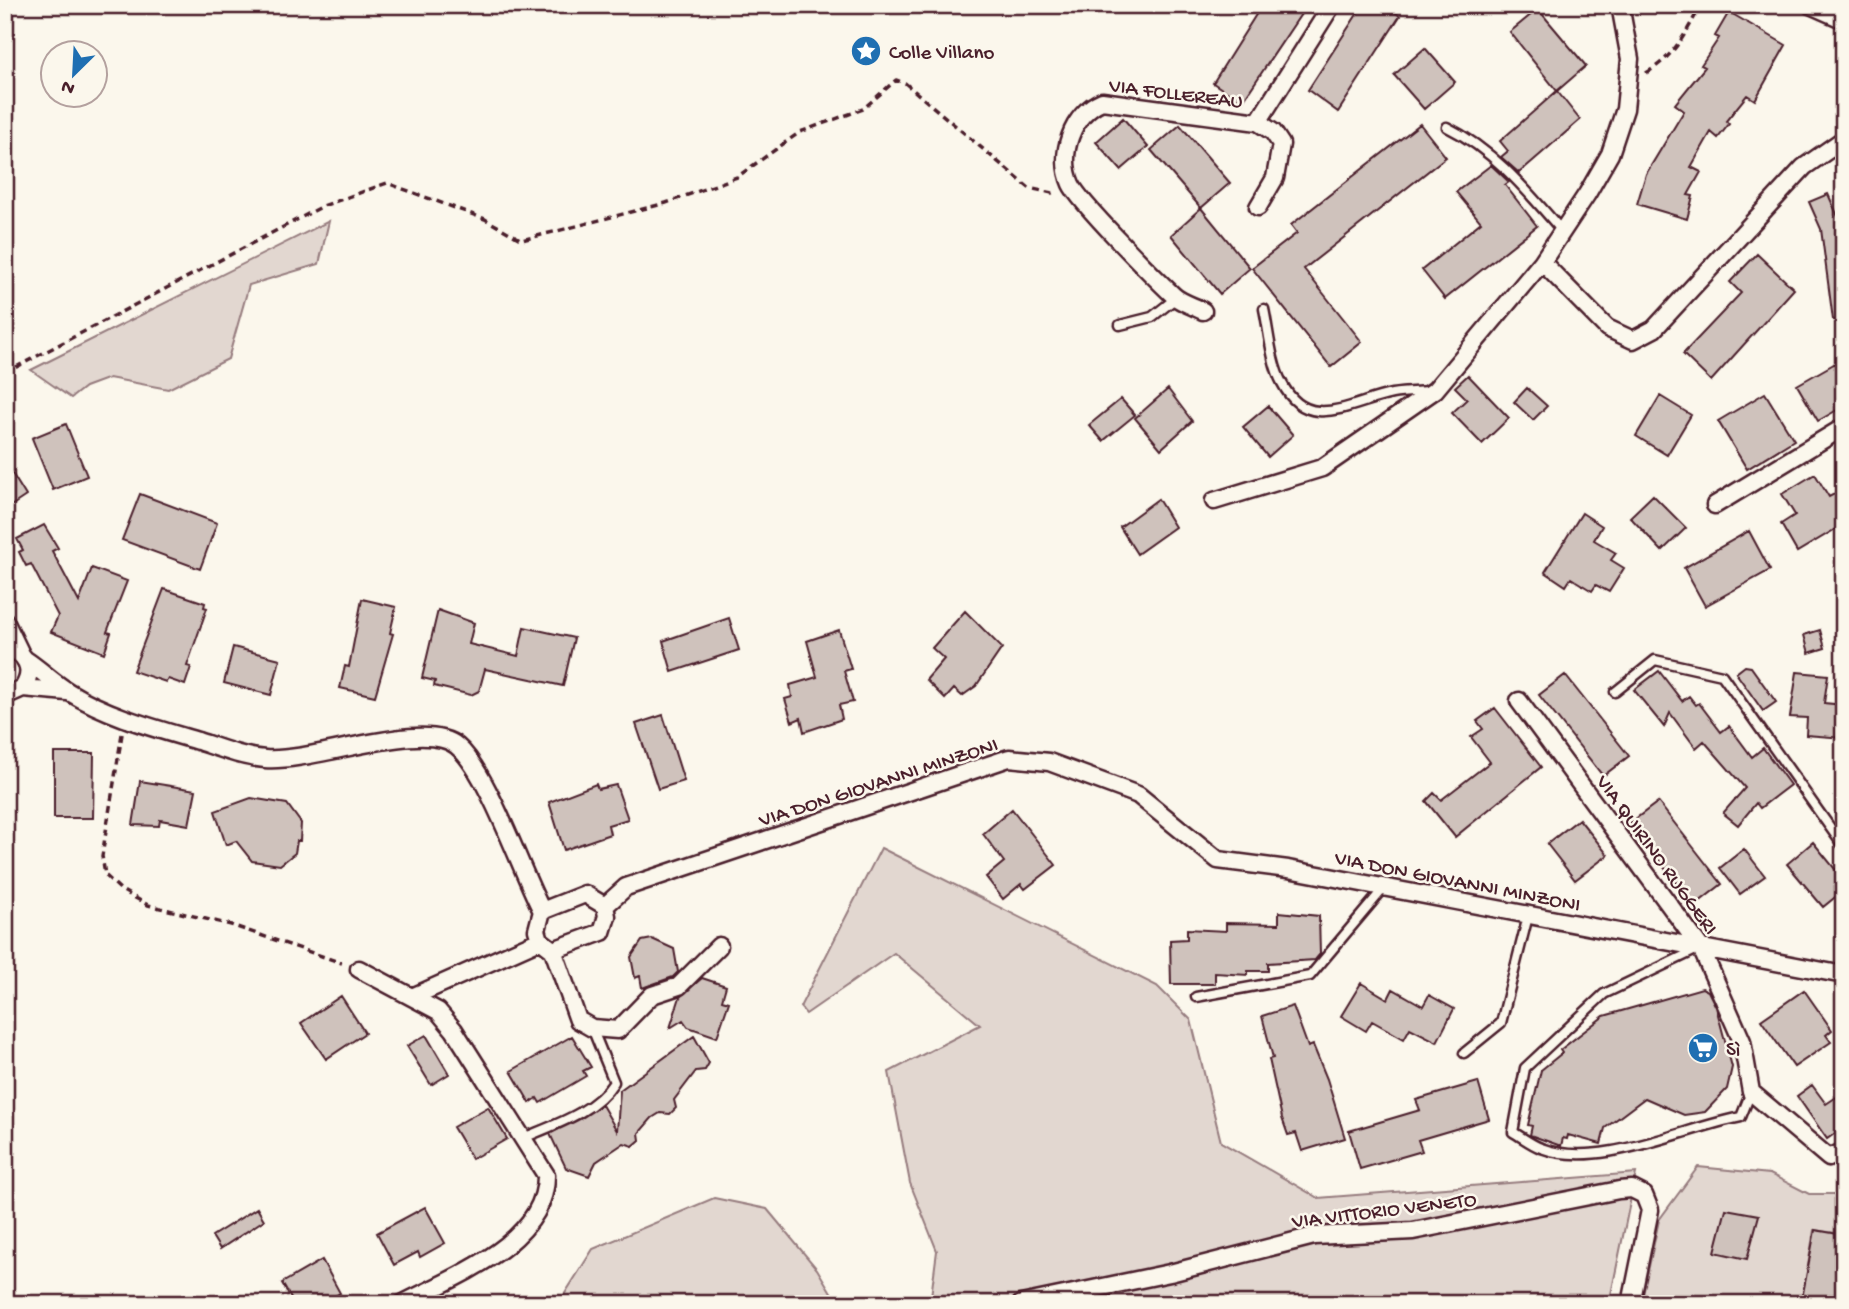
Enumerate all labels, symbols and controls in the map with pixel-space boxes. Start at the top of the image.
place icon: Colle Villano [849,34,883,68]
north arrow [38,38,108,108]
place label: Colle Villano [889,42,994,67]
text: N [58,73,79,99]
street label: VIA FOLLEREAU [1106,75,1244,116]
street label: VIA DON GIOVANNI MINZONI [755,734,1002,835]
street label: VIA QUIRINO RUGGERI [1588,770,1722,941]
street label: VIA DON GIOVANNI MINZONI [1331,847,1582,920]
supermarket icon: Sì [1686,1031,1720,1065]
place label: Sì [1726,1039,1740,1064]
street label: VIA VITTORIO VENETO [1290,1189,1478,1236]

